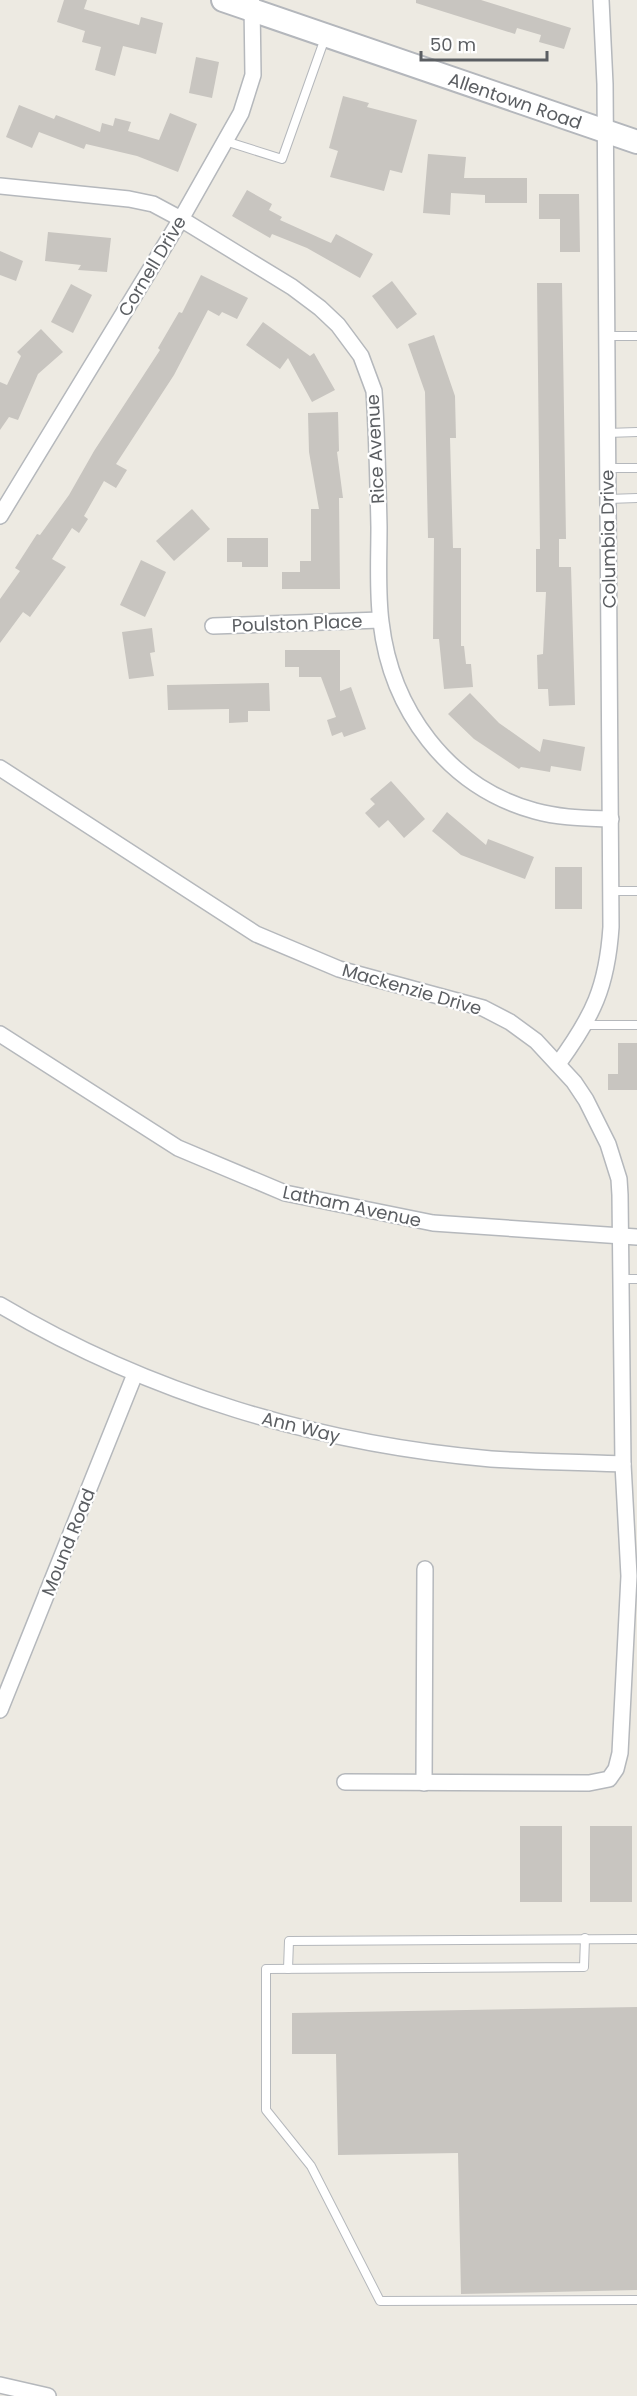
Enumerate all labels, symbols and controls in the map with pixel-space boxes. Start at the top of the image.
scale bar [421,24,547,62]
text: 50 m [430,32,476,57]
street label: Allentown Road [445,66,585,135]
street label: Cornell Drive [112,211,192,321]
street label: Rice Avenue [360,393,390,505]
street label: Columbia Drive [594,469,622,609]
street label: Poulston Place [231,608,363,638]
street label: Mackenzie Drive [339,957,485,1021]
street label: Latham Avenue [280,1179,424,1233]
street label: Ann Way [259,1405,343,1449]
street label: Mound Road [35,1485,101,1599]

